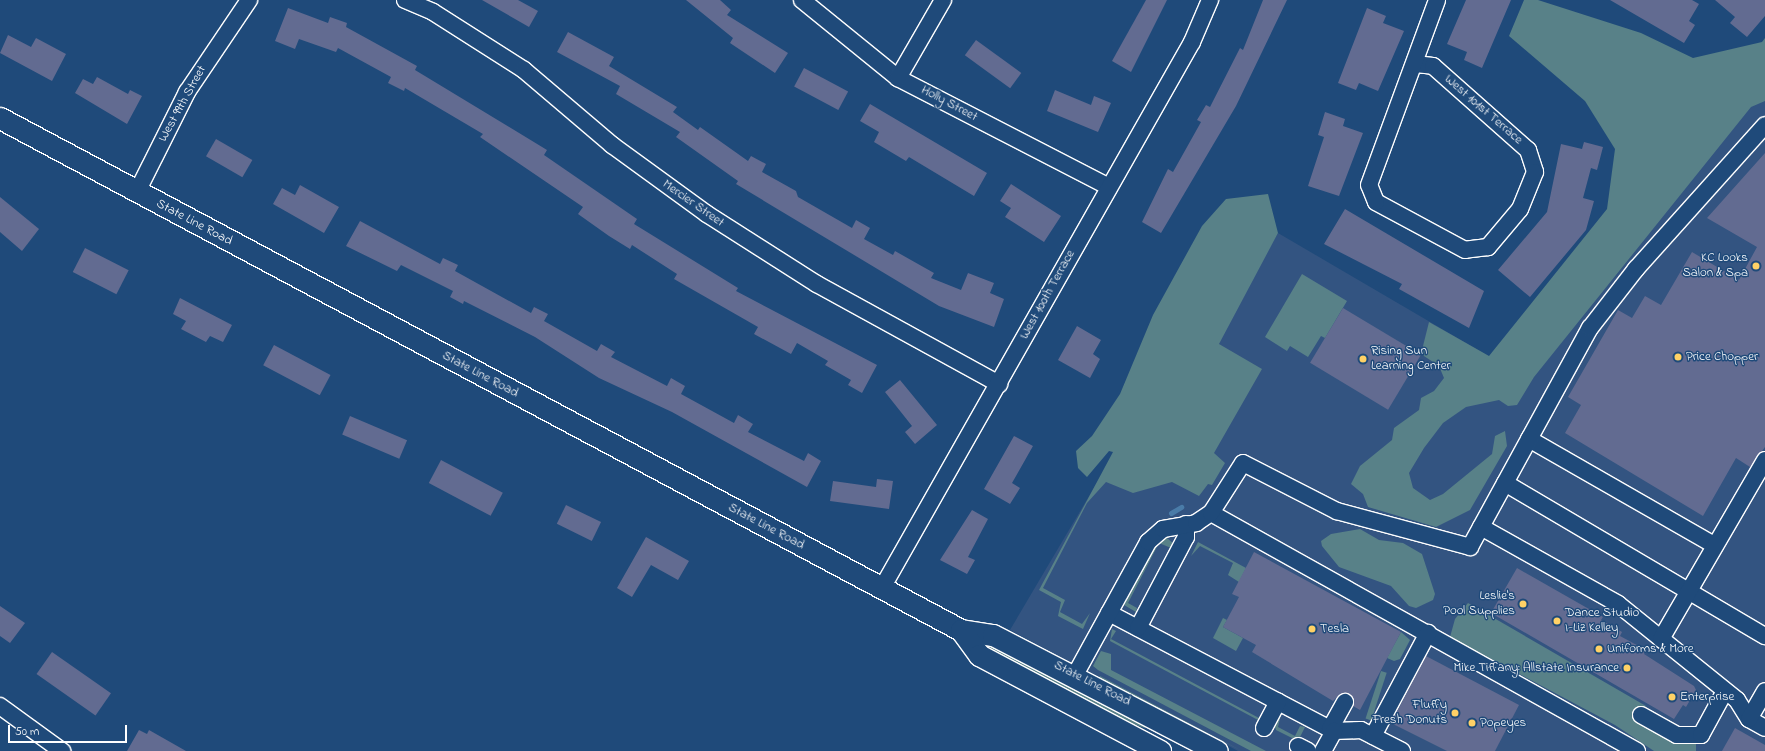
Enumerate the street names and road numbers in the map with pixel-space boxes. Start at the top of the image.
street label: West 99th Street [156,63,210,145]
street label: West 101st Terrace [1441,72,1525,148]
street label: Holly Street [918,83,980,125]
street label: Mercier Street [659,177,727,231]
street label: State Line Road [153,196,235,250]
street label: West 100th Terrace [1017,248,1079,342]
street label: State Line Road [439,348,521,402]
street label: State Line Road [725,500,807,554]
street label: State Line Road [1051,658,1133,710]

